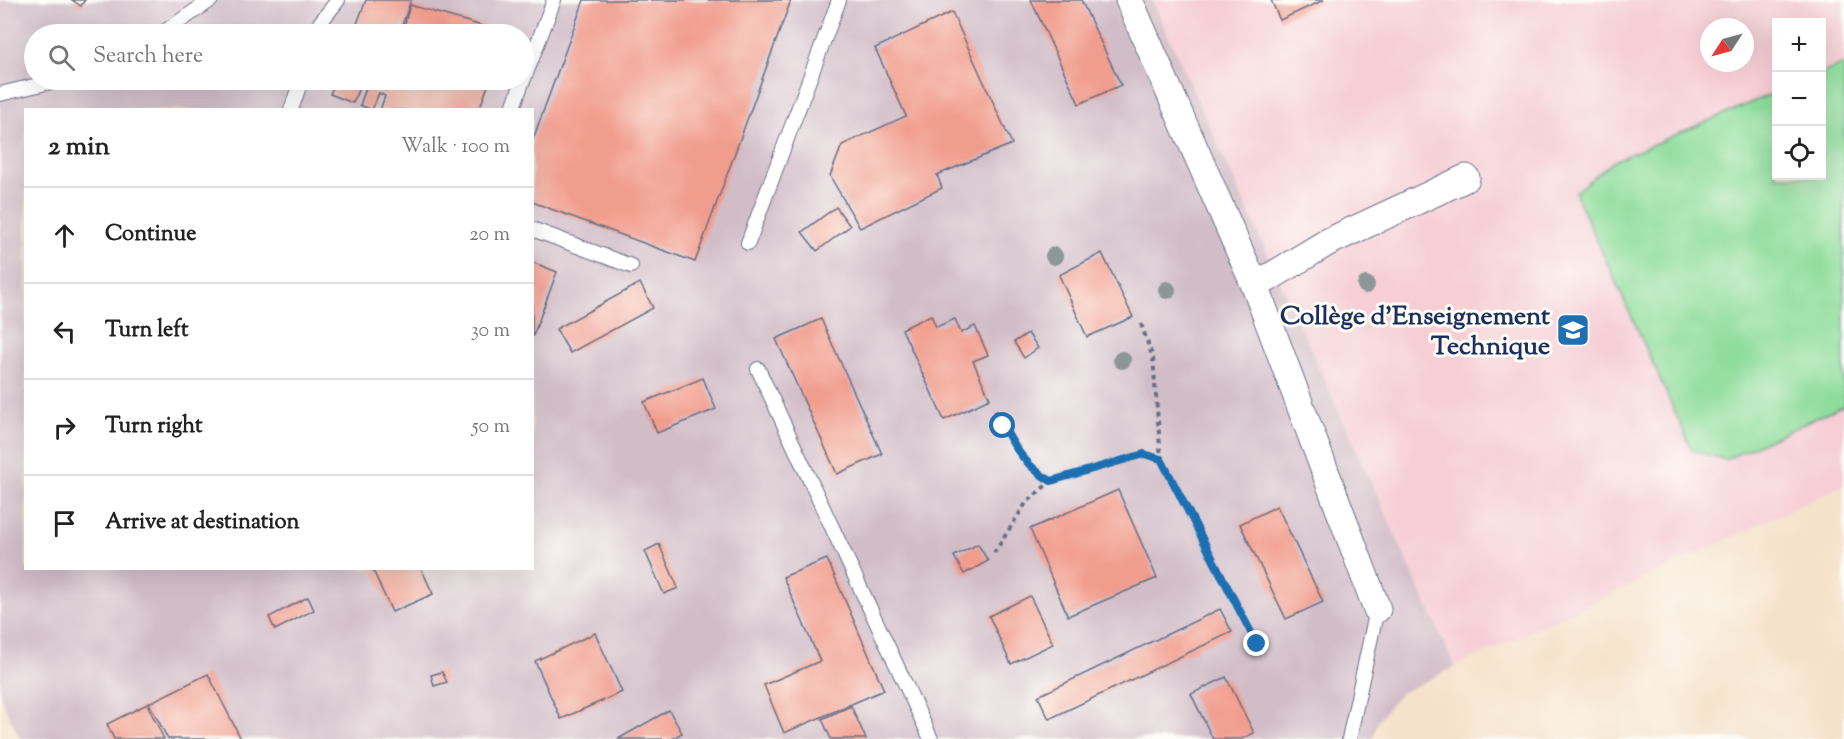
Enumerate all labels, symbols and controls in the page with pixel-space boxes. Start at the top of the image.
north arrow [1700,18,1754,72]
map controls [1772,18,1826,180]
button: + [1772,18,1826,72]
search box [24,24,534,90]
icon: search [45,41,78,74]
text: Search here [93,41,203,73]
button: − [1772,72,1826,126]
button: locate [1772,126,1826,180]
text: 2 min [48,129,110,166]
text: Walk · 100 m [401,133,510,162]
icon: ahead [48,219,81,252]
text: Continue [105,219,196,251]
text: 20 m [469,221,510,250]
place label: Collège d'Enseignement Technique [1280,299,1550,366]
school or university icon: Collège d'Enseignement Technique [1555,312,1591,348]
icon: left [48,315,81,348]
text: Turn left [105,315,188,347]
text: 30 m [471,317,510,346]
icon: right [48,411,81,444]
text: Turn right [105,411,202,443]
route start [989,412,1015,438]
text: 50 m [472,413,510,442]
icon: arrive [48,507,81,540]
text: Arrive at destination [105,507,300,539]
route end [1243,630,1269,656]

